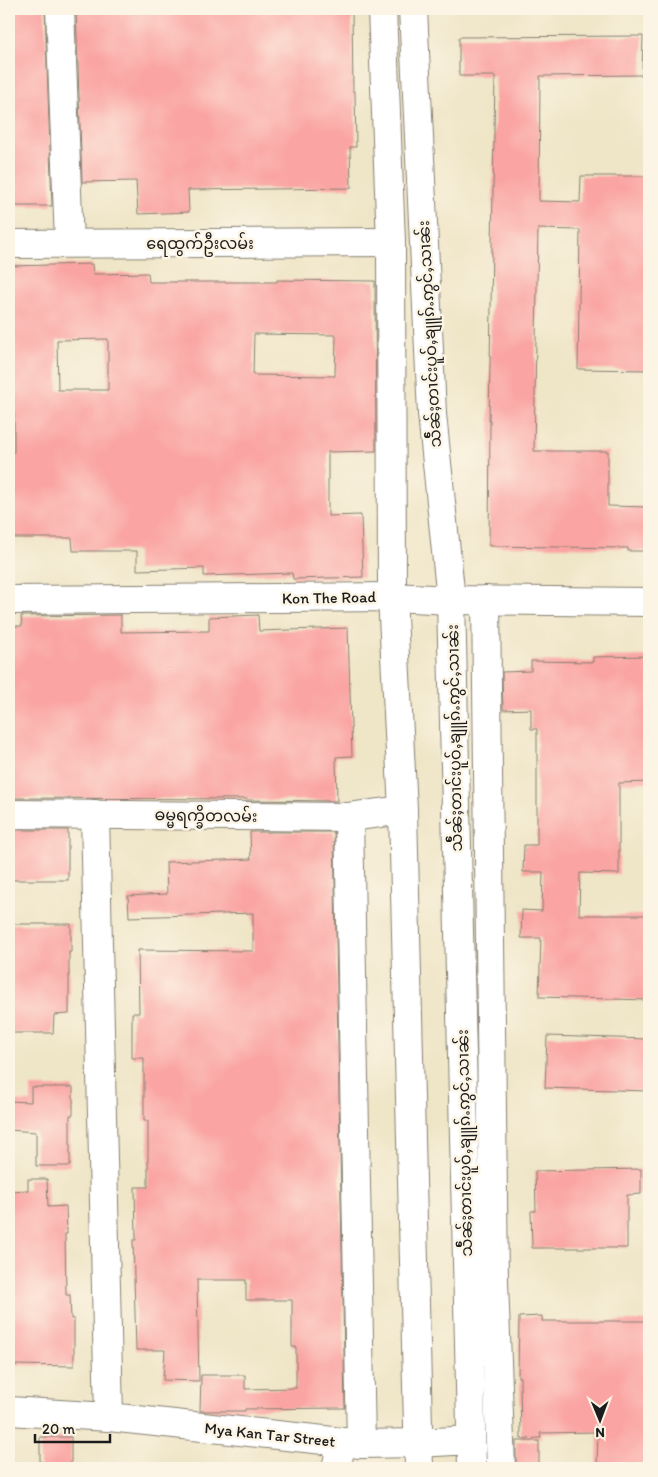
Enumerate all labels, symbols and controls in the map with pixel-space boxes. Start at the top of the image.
street label: သဵႅၼ်ႈတၢင်းပူဝ်ႇၶျူၵ်ႉဢွင်ႇသၢၼ်း [412,220,450,448]
street label: ရေထွက်ဦးလမ်း [146,232,254,257]
street label: Kon The Road [282,587,377,608]
street label: သဵႅၼ်ႈတၢင်းပူဝ်ႇၶျူၵ်ႉဢွင်ႇသၢၼ်း [441,624,471,852]
street label: ဓမ္မရက္ခိတလမ်း [154,803,258,830]
street label: သဵႅၼ်ႈတၢင်းပူဝ်ႇၶျူၵ်ႉဢွင်ႇသၢၼ်း [451,1029,481,1257]
north arrow [576,1394,626,1444]
scale bar [35,1412,110,1444]
street label: Mya Kan Tar Street [204,1418,336,1451]
text: 20 m [42,1420,76,1438]
text: N [595,1424,605,1441]

